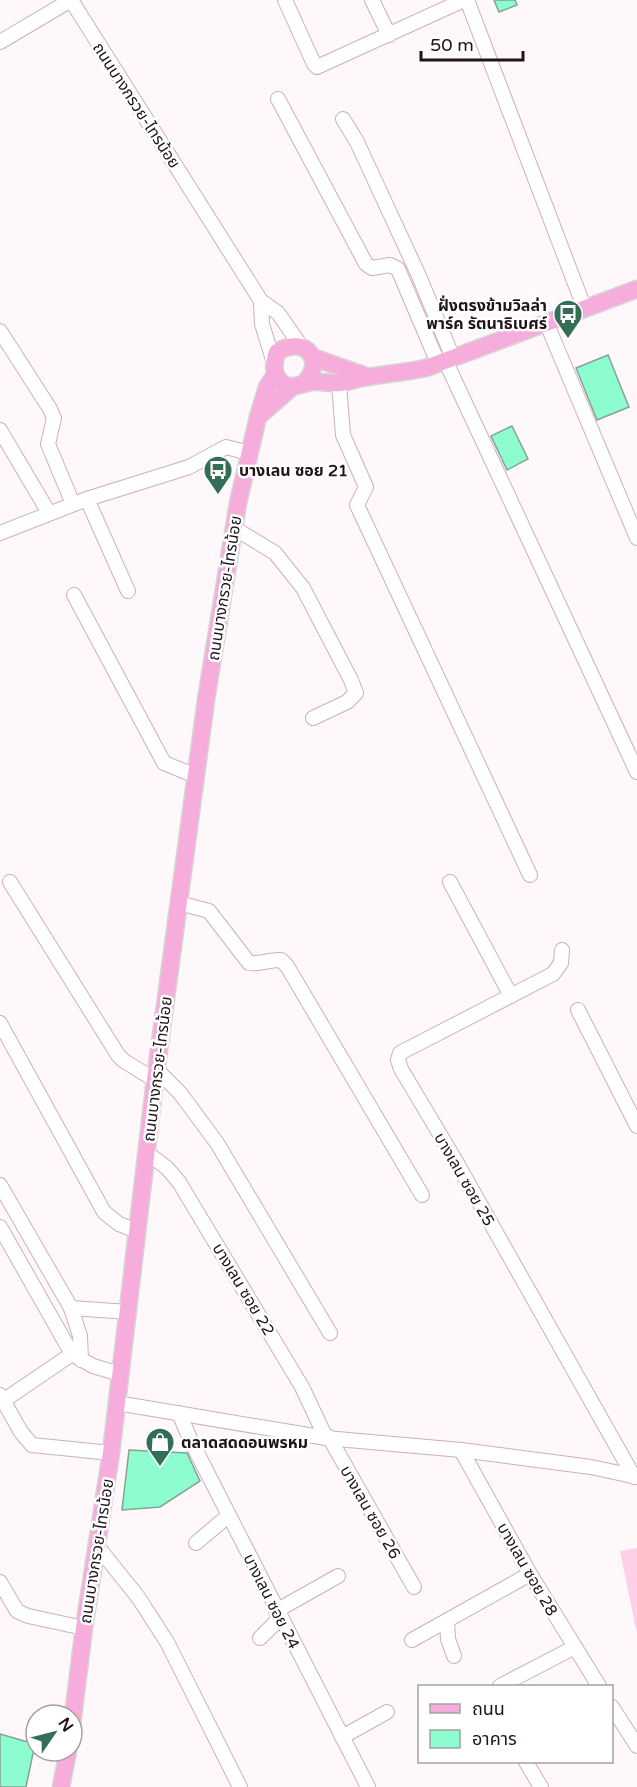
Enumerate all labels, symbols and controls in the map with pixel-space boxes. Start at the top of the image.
scale bar [421,24,523,62]
text: 50 m [430,34,474,56]
street label: ถนนบางกรวย-ไทรน้อย [88,39,184,172]
place label: ฝั่งตรงข้ามวิลล่า พาร์ค รัตนาธิเบศร์ [426,295,547,334]
bus stop icon: ฝั่งตรงข้ามวิลล่า พาร์ค รัตนาธิเบศร์ [552,298,584,340]
bus stop icon: บางเลน ซอย 21 [202,454,234,496]
place label: บางเลน ซอย 21 [239,461,348,481]
street label: ถนนบางกรวย-ไทรน้อย [204,514,246,662]
street label: ถนนบางกรวย-ไทรน้อย [139,995,177,1143]
street label: บางเลน ซอย 25 [429,1129,499,1230]
street label: บางเลน ซอย 22 [208,1240,279,1339]
shop icon: ตลาดสดดอนพรหม [144,1426,176,1468]
place label: ตลาดสดดอนพรหม [181,1433,308,1453]
street label: บางเลน ซอย 26 [335,1462,405,1563]
street label: ถนนบางกรวย-ไทรน้อย [76,1477,118,1625]
street label: บางเลน ซอย 28 [492,1519,562,1620]
street label: บางเลน ซอย 24 [239,1550,304,1652]
legend [418,1685,613,1763]
text: ถนน [472,1698,505,1720]
north arrow [24,1703,84,1763]
text: N [54,1714,77,1736]
text: อาคาร [472,1728,517,1750]

